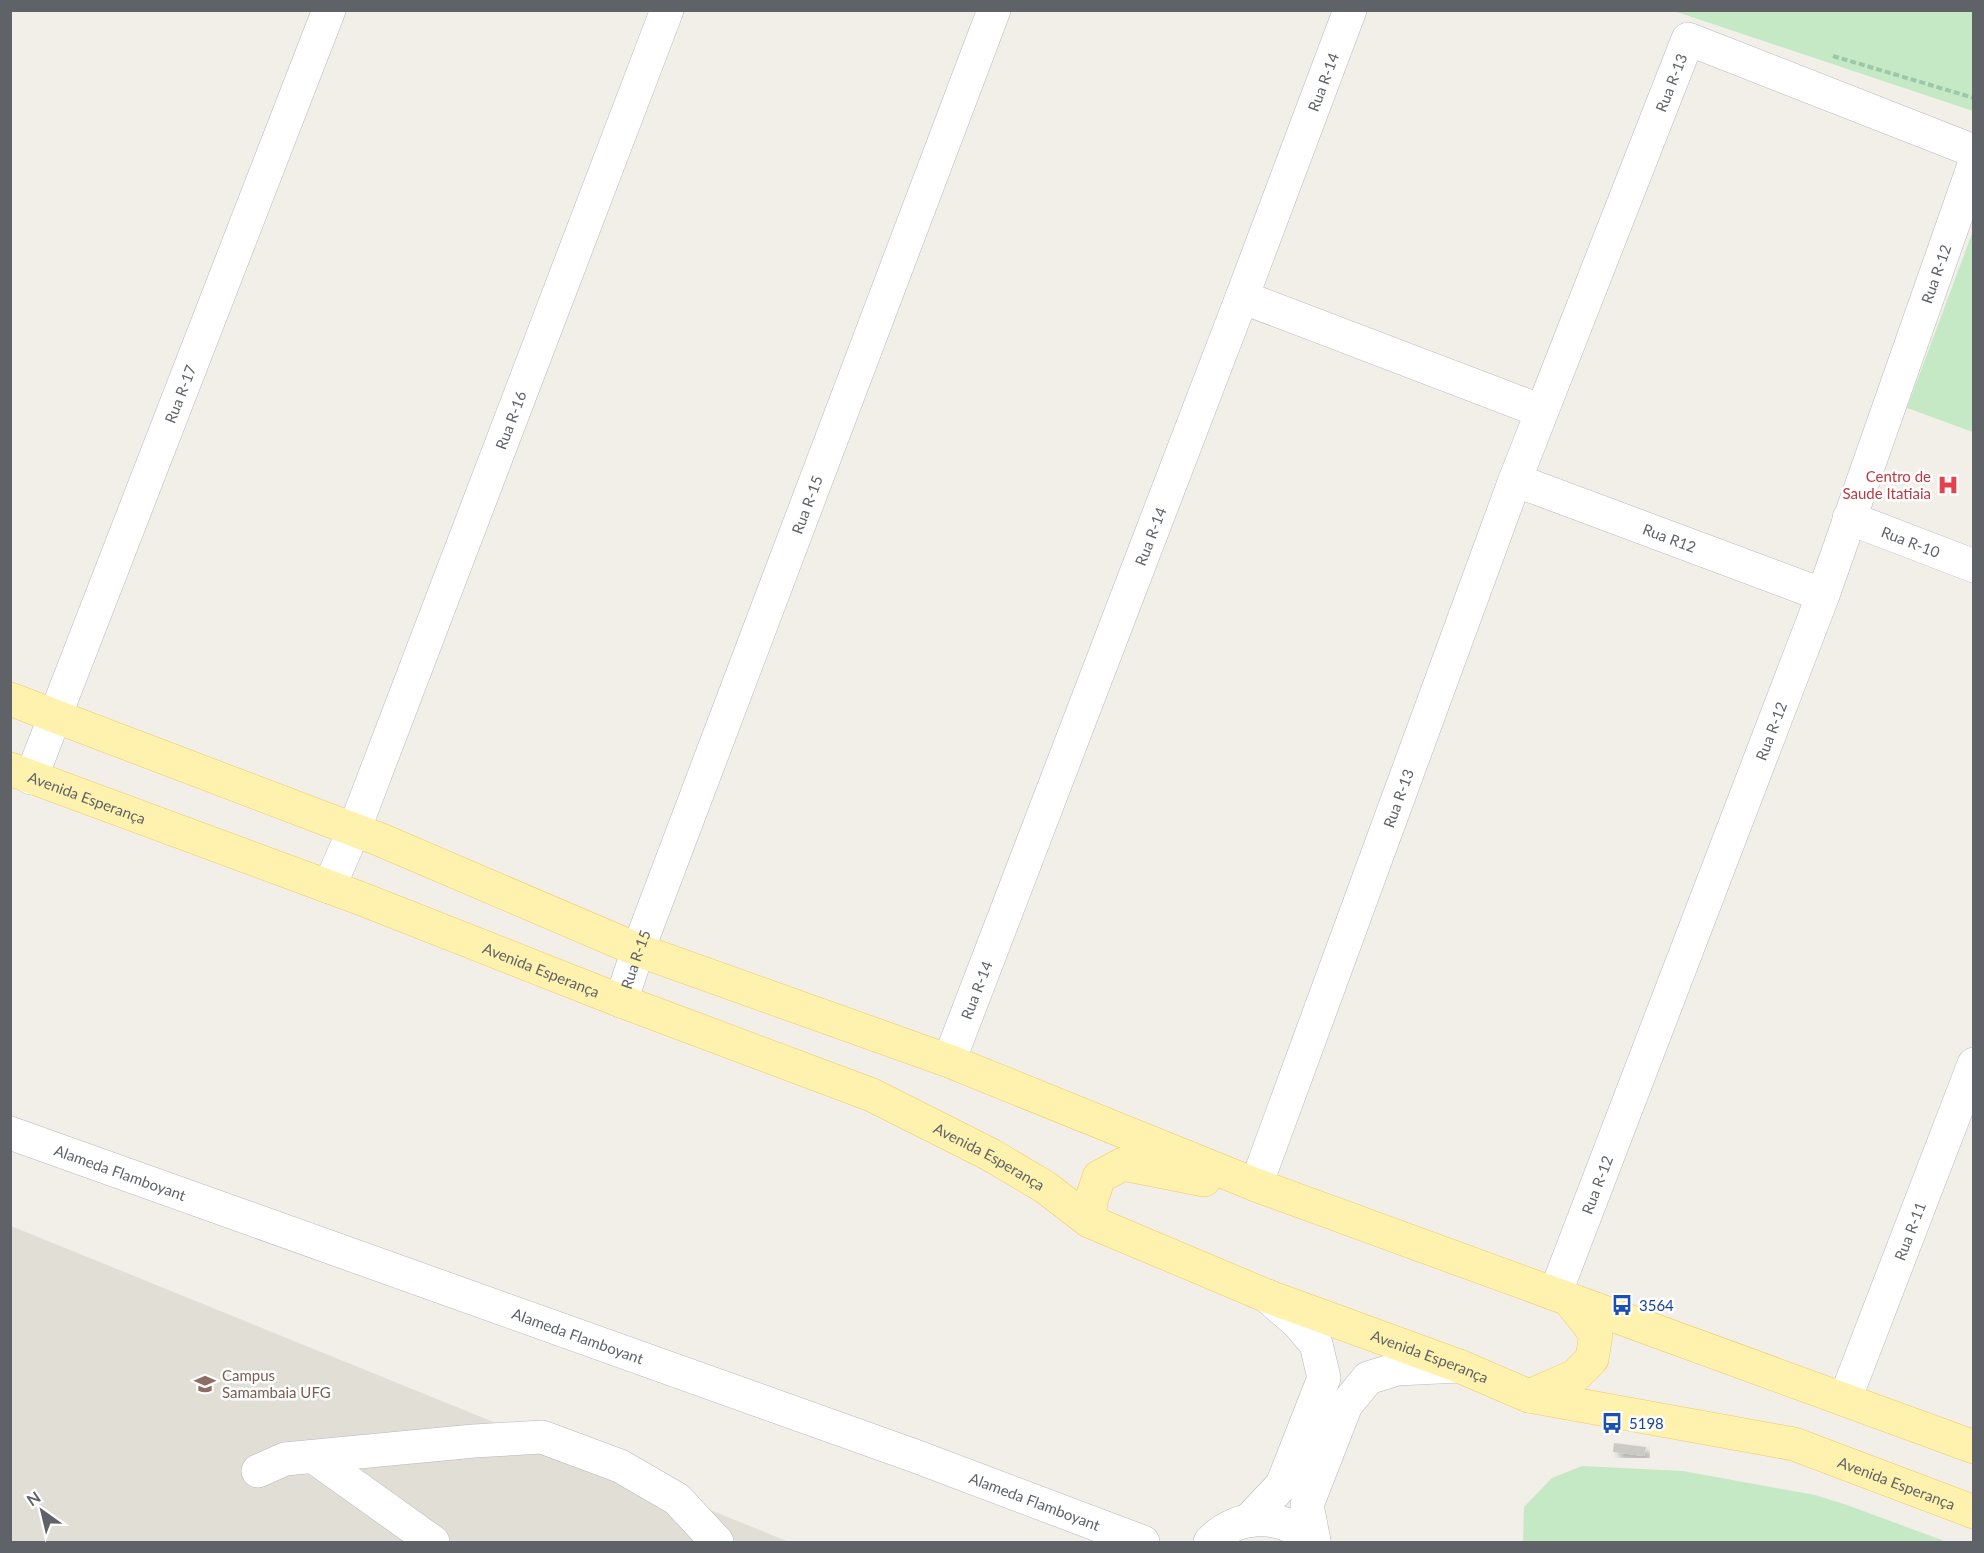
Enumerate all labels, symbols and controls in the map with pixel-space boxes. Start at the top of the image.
street label: Rua R-14 [1304,50,1342,114]
street label: Rua R-13 [1651,51,1690,114]
street label: Rua R-12 [1917,242,1954,306]
street label: Rua R-17 [161,362,200,426]
street label: Rua R-16 [491,388,530,452]
place label: Centro de Saude Itatiaia [1843,467,1931,502]
street label: Rua R-15 [787,473,826,536]
hospital icon: Centro de Saude Itatiaia [1936,473,1960,497]
street label: Rua R-14 [1131,504,1170,568]
street label: Rua R12 [1640,520,1699,556]
street label: Rua R-10 [1879,522,1943,561]
street label: Rua R-12 [1752,699,1790,763]
street label: Rua R-13 [1379,766,1417,830]
street label: Avenida Esperança [26,767,148,827]
street label: Rua R-15 [617,927,654,991]
street label: Avenida Esperança [480,939,602,1001]
street label: Rua R-14 [957,958,996,1022]
street label: Avenida Esperança [931,1119,1048,1194]
street label: Alameda Flamboyant [52,1141,189,1204]
street label: Rua R-12 [1578,1153,1616,1217]
street label: Rua R-11 [1890,1199,1929,1263]
bus stop icon: 3564 [1610,1293,1634,1317]
place label: 3564 [1639,1296,1674,1314]
street label: Alameda Flamboyant [510,1304,647,1368]
street label: Avenida Esperança [1369,1326,1491,1387]
place label: Campus Samambaia UFG [222,1366,331,1401]
school or university icon: Campus Samambaia UFG [193,1372,217,1396]
bus stop icon: 5198 [1600,1411,1624,1435]
place label: 5198 [1629,1414,1664,1432]
street label: Avenida Esperança [1836,1452,1958,1513]
street label: Alameda Flamboyant [967,1468,1103,1534]
north arrow [12,1481,72,1541]
text: N [23,1487,44,1509]

